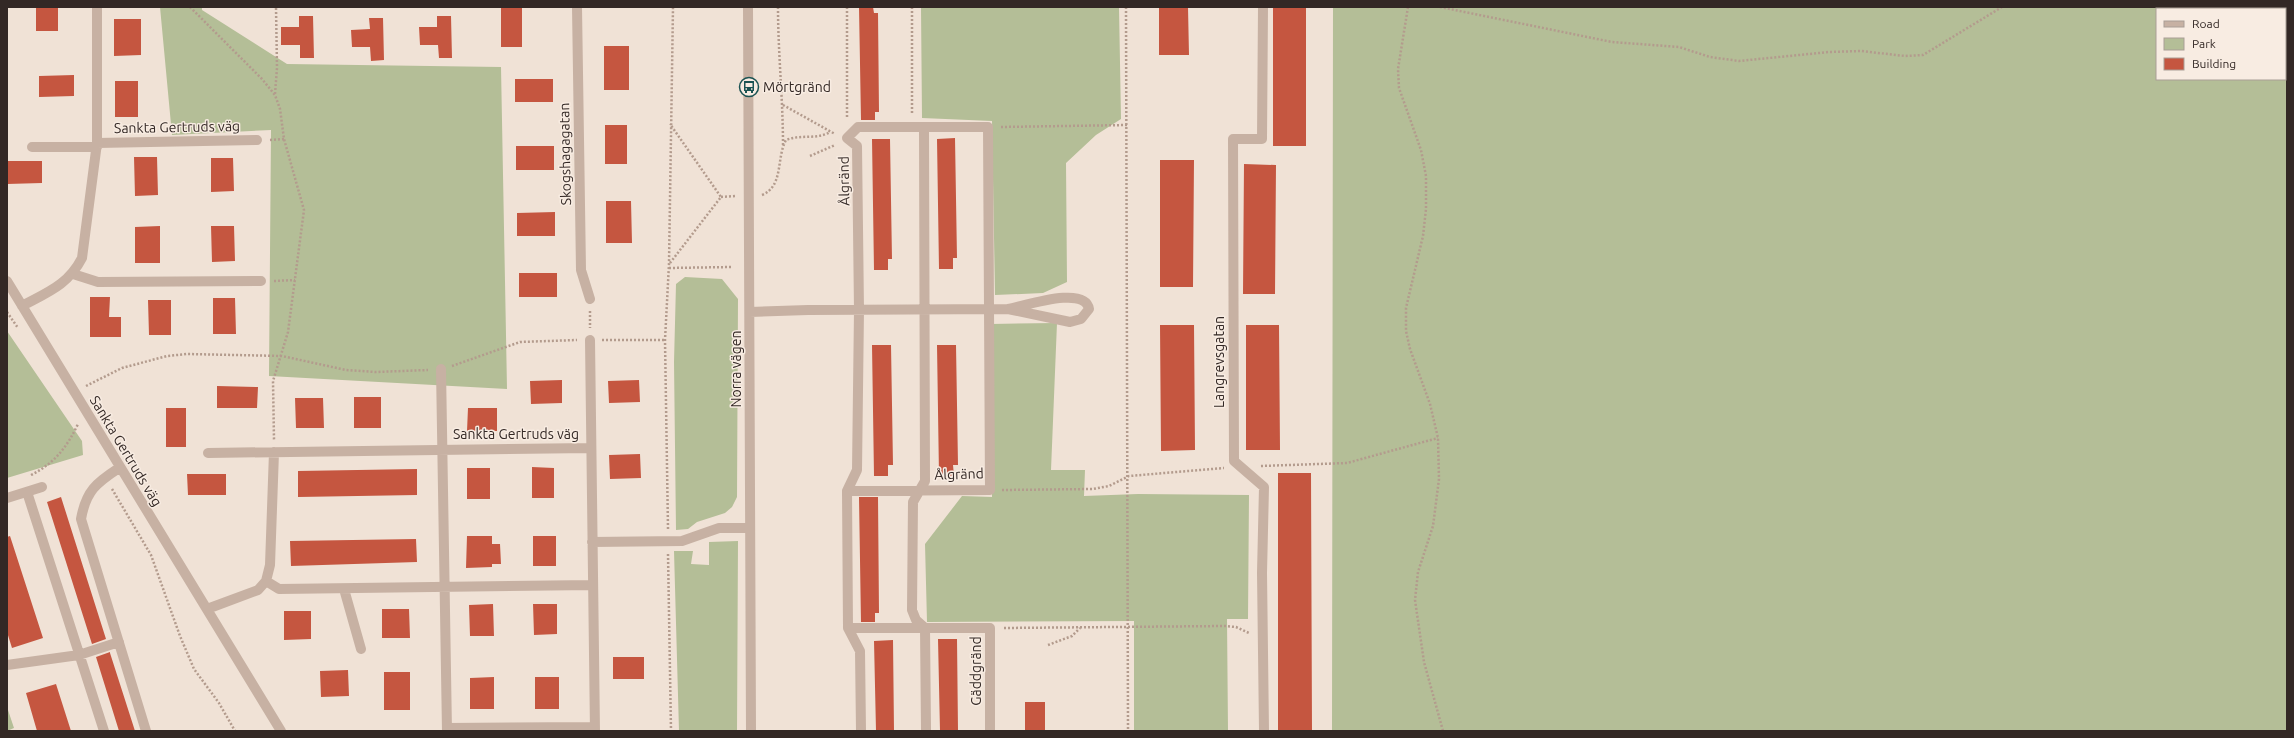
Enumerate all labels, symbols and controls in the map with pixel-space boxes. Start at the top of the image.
legend [2156,8,2286,80]
text: Road [2192,17,2220,30]
text: Park [2192,37,2216,50]
text: Building [2192,57,2236,70]
bus stop icon: Mörtgränd [738,76,760,98]
place label: Mörtgränd [763,79,831,95]
street label: Skogshagagatan [556,102,574,206]
street label: Sankta Gertruds väg [114,118,240,136]
street label: Ålgränd [836,156,852,206]
street label: Langrevsgatan [1211,316,1227,408]
street label: Norra vägen [728,331,744,407]
street label: Sankta Gertruds väg [87,393,165,509]
street label: Sankta Gertruds väg [453,426,579,442]
street label: Ålgränd [934,465,984,483]
street label: Gäddgränd [968,636,984,706]

